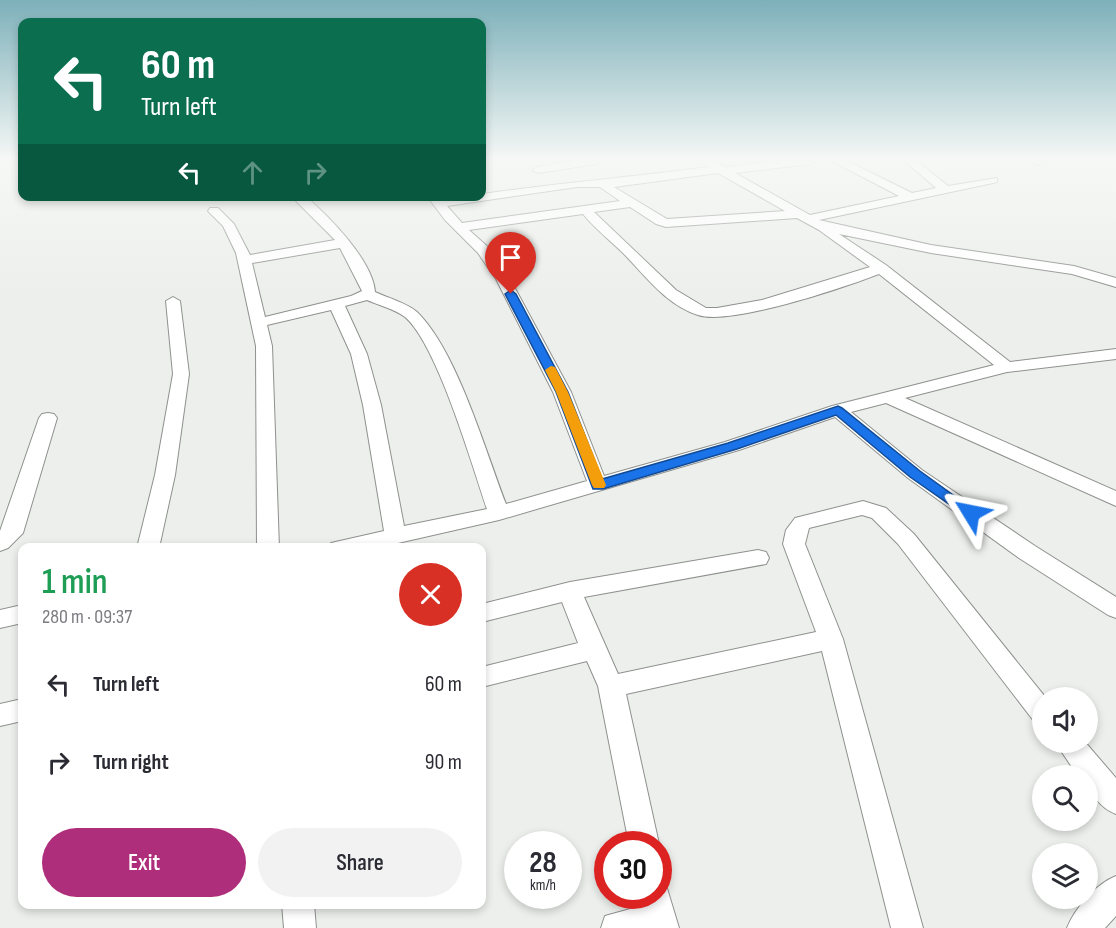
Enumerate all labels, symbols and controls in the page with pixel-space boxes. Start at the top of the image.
text: 60 m [141,40,215,91]
icon: left [42,42,120,120]
text: Turn left [141,91,217,123]
icon: left [173,156,206,189]
icon: ahead [236,156,269,189]
icon: right [299,156,332,189]
pin [485,232,536,294]
icon: arrive [494,241,527,274]
position arrow [939,481,1003,545]
text: 1 min [42,561,107,604]
button: close [399,563,462,626]
text: 280 m · 09:37 [42,605,132,629]
icon: left [42,668,75,701]
text: Turn left [93,671,159,698]
text: 60 m [425,671,462,698]
map controls [1032,687,1098,909]
button: sound [1032,687,1098,753]
icon: right [42,746,75,779]
text: Turn right [93,749,169,776]
text: 90 m [425,749,462,776]
button: search [1032,765,1098,831]
button: Exit [42,828,246,897]
button: Share [258,828,462,897]
speed limit sign: 30 [594,831,672,909]
button: layers [1032,843,1098,909]
text: 28 [529,845,557,881]
text: km/h [530,876,556,895]

